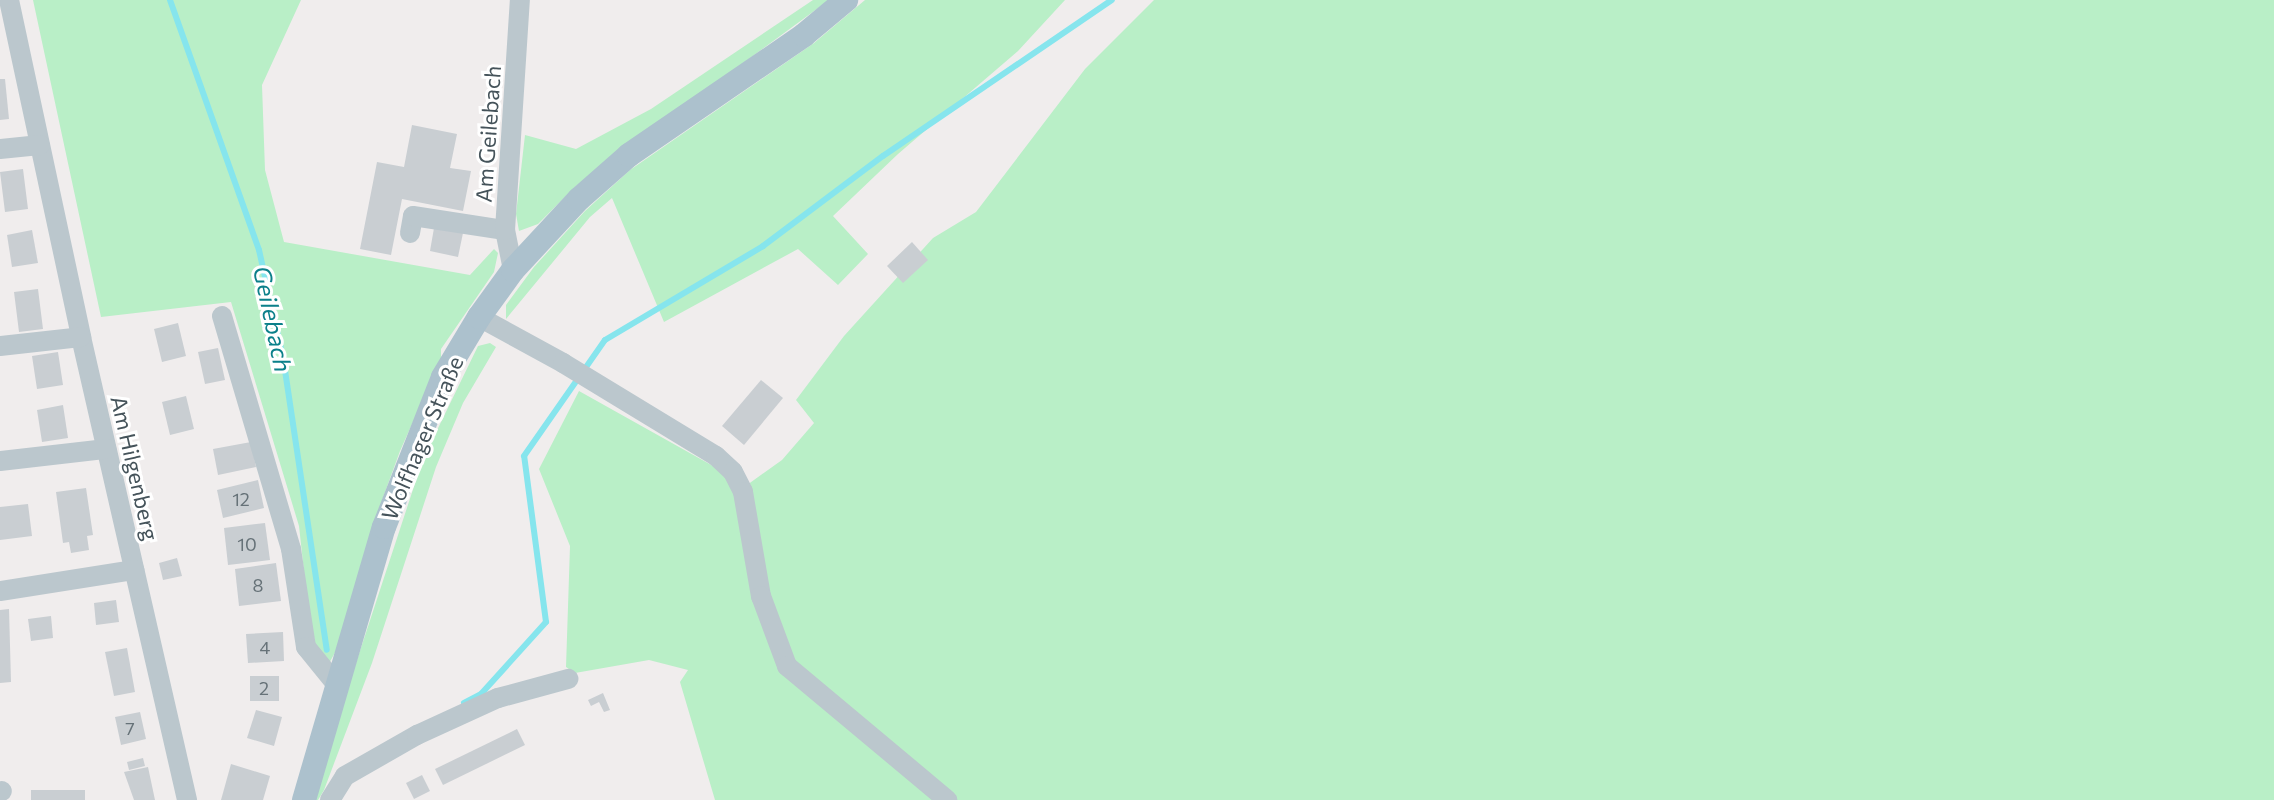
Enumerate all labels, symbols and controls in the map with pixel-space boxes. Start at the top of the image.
street label: Am Geilebach [470,65,506,203]
water label: Geilebach [248,263,298,375]
street label: Wolfhager Straße [376,352,468,524]
street label: Am Hilgenberg [106,393,164,543]
house number: 12 [232,488,250,510]
house number: 10 [237,533,257,555]
house number: 8 [253,574,263,596]
house number: 4 [260,636,270,658]
house number: 2 [259,677,269,699]
house number: 7 [125,717,135,739]

